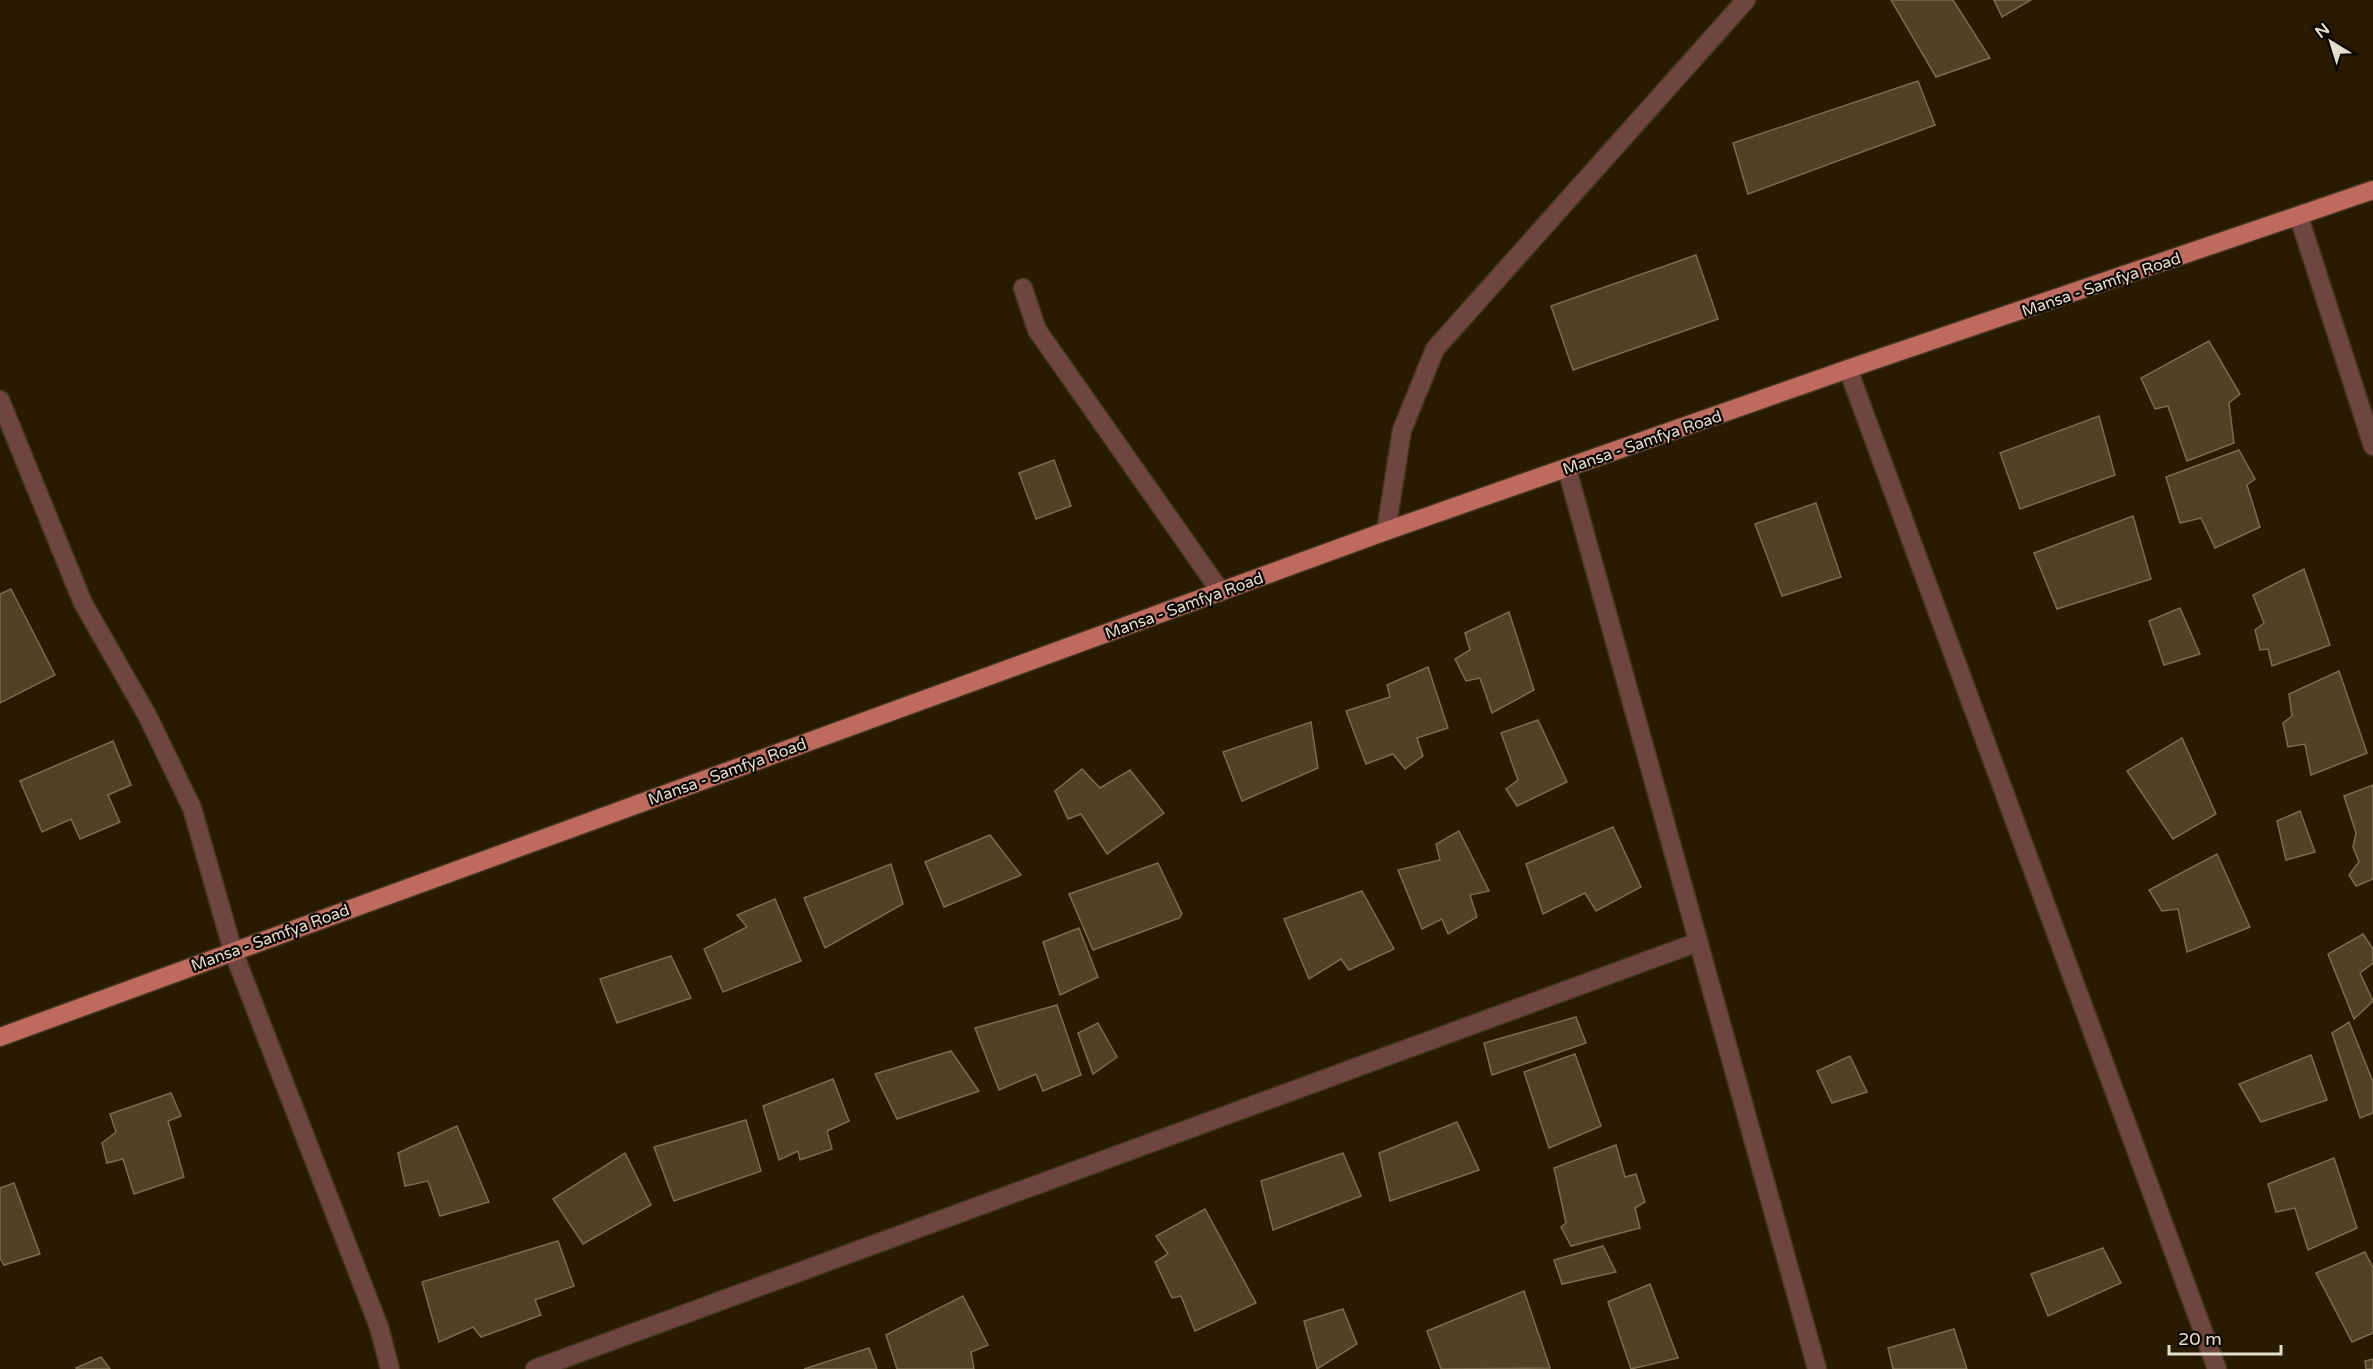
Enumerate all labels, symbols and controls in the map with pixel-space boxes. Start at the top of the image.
north arrow [2301,12,2361,72]
text: N [2311,19,2334,43]
street label: Mansa - Samfya Road [2019,248,2184,322]
street label: Mansa - Samfya Road [1560,406,1725,480]
street label: Mansa - Samfya Road [1102,568,1266,644]
street label: Mansa - Samfya Road [645,734,809,810]
street label: Mansa - Samfya Road [188,900,352,976]
scale bar [2169,1318,2282,1356]
text: 20 m [2178,1328,2222,1350]

